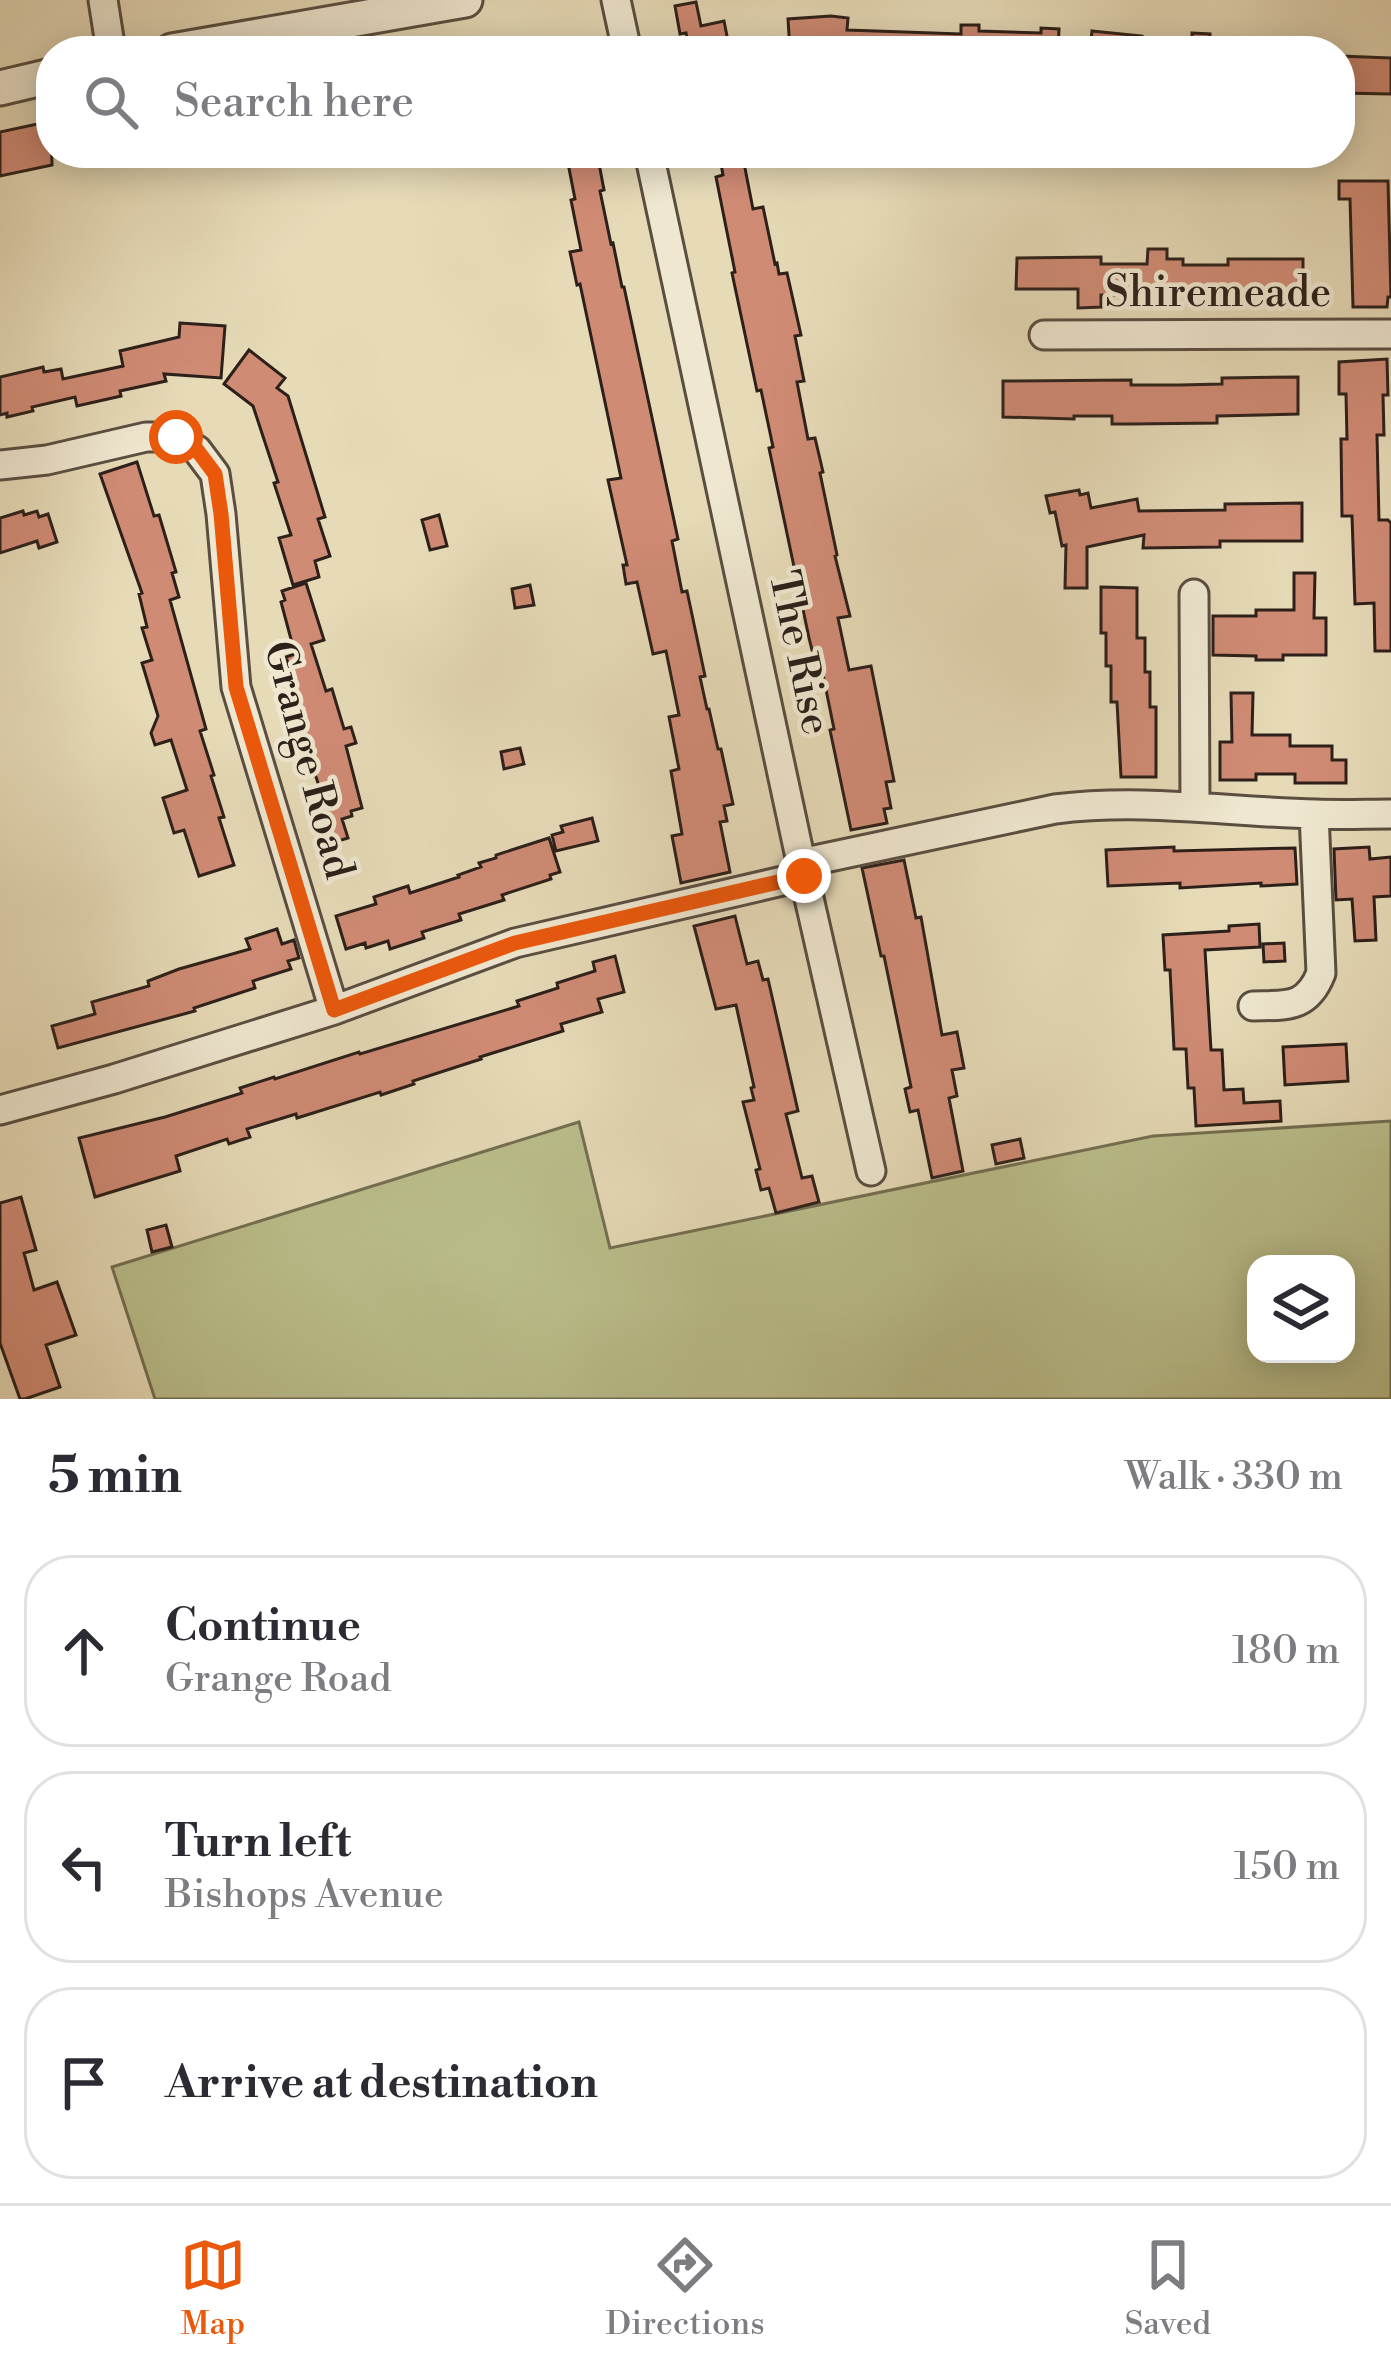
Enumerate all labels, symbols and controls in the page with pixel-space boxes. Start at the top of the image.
search box [36,36,1355,168]
icon: search [78,69,144,135]
text: Search here [174,74,414,131]
street label: Shiremeade [1105,267,1331,320]
route start [149,410,203,464]
street label: The Rise [756,566,842,740]
street label: Grange Road [250,635,365,885]
route end [777,849,831,903]
map controls [1247,1255,1355,1363]
button: layers [1247,1255,1355,1363]
text: 5 min [48,1445,182,1509]
text: Walk · 330 m [1125,1453,1343,1502]
text: Continue [165,1598,361,1655]
icon: ahead [51,1618,117,1684]
text: 180 m [1232,1627,1340,1676]
text: Grange Road [165,1655,391,1704]
text: Turn left [165,1814,351,1871]
icon: left [51,1834,117,1900]
text: 150 m [1234,1843,1340,1892]
text: Bishops Avenue [165,1871,444,1920]
icon: arrive [51,2050,117,2116]
text: Arrive at destination [165,2055,598,2112]
tab: Map [180,2232,246,2345]
tab: Directions [606,2232,765,2345]
tab: Saved [1124,2232,1211,2345]

